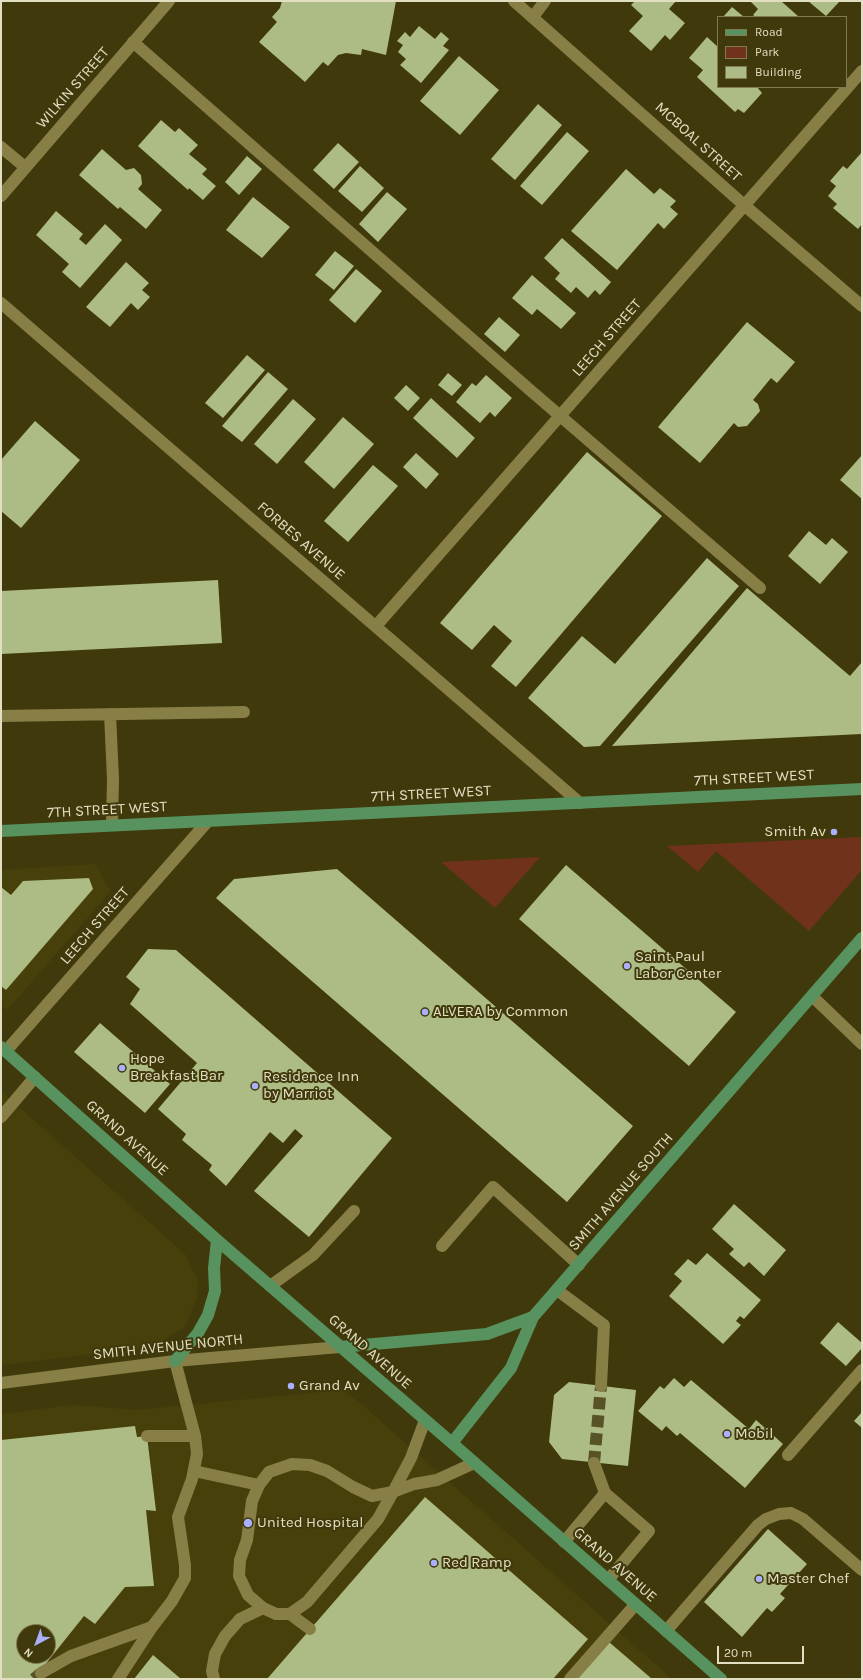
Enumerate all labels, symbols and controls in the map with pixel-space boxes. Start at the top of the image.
legend [717,16,847,88]
text: Road [755,25,783,39]
street label: WILKIN STREET [33,44,113,132]
text: Park [755,45,779,59]
text: Building [755,65,801,79]
street label: MCBOAL STREET [651,98,745,186]
street label: LEECH STREET [568,296,646,380]
street label: FORBES AVENUE [253,498,349,584]
street label: 7TH STREET WEST [693,766,815,790]
street label: 7TH STREET WEST [370,782,492,806]
street label: 7TH STREET WEST [46,798,168,822]
place label: Smith Av [764,823,826,841]
marker: Smith Av [829,827,839,837]
street label: LEECH STREET [56,884,134,968]
place label: Saint Paul Labor Center [635,948,721,983]
marker: Saint Paul Labor Center [622,961,632,971]
place label: ALVERA by Common [433,1003,568,1021]
marker: ALVERA by Common [420,1007,430,1017]
place label: Hope Breakfast Bar [130,1050,222,1085]
marker: Hope Breakfast Bar [117,1063,127,1073]
place label: Residence Inn by Marriot [263,1068,359,1103]
marker: Residence Inn by Marriot [250,1081,260,1091]
street label: GRAND AVENUE [82,1096,172,1180]
street label: SMITH AVENUE SOUTH [565,1129,677,1255]
street label: GRAND AVENUE [325,1311,415,1393]
street label: SMITH AVENUE NORTH [92,1330,244,1364]
place label: Grand Av [299,1377,360,1395]
marker: Grand Av [286,1381,296,1391]
place label: Mobil [735,1425,773,1443]
marker: Mobil [722,1429,732,1439]
place label: United Hospital [257,1514,364,1532]
marker: United Hospital [242,1517,254,1529]
street label: GRAND AVENUE [570,1524,660,1606]
place label: Red Ramp [442,1554,512,1572]
marker: Red Ramp [429,1558,439,1568]
place label: Master Chef [767,1570,849,1588]
marker: Master Chef [754,1574,764,1584]
north arrow [16,1624,56,1664]
scale bar [719,1638,806,1664]
text: N [21,1645,36,1660]
text: 20 m [724,1646,752,1660]

